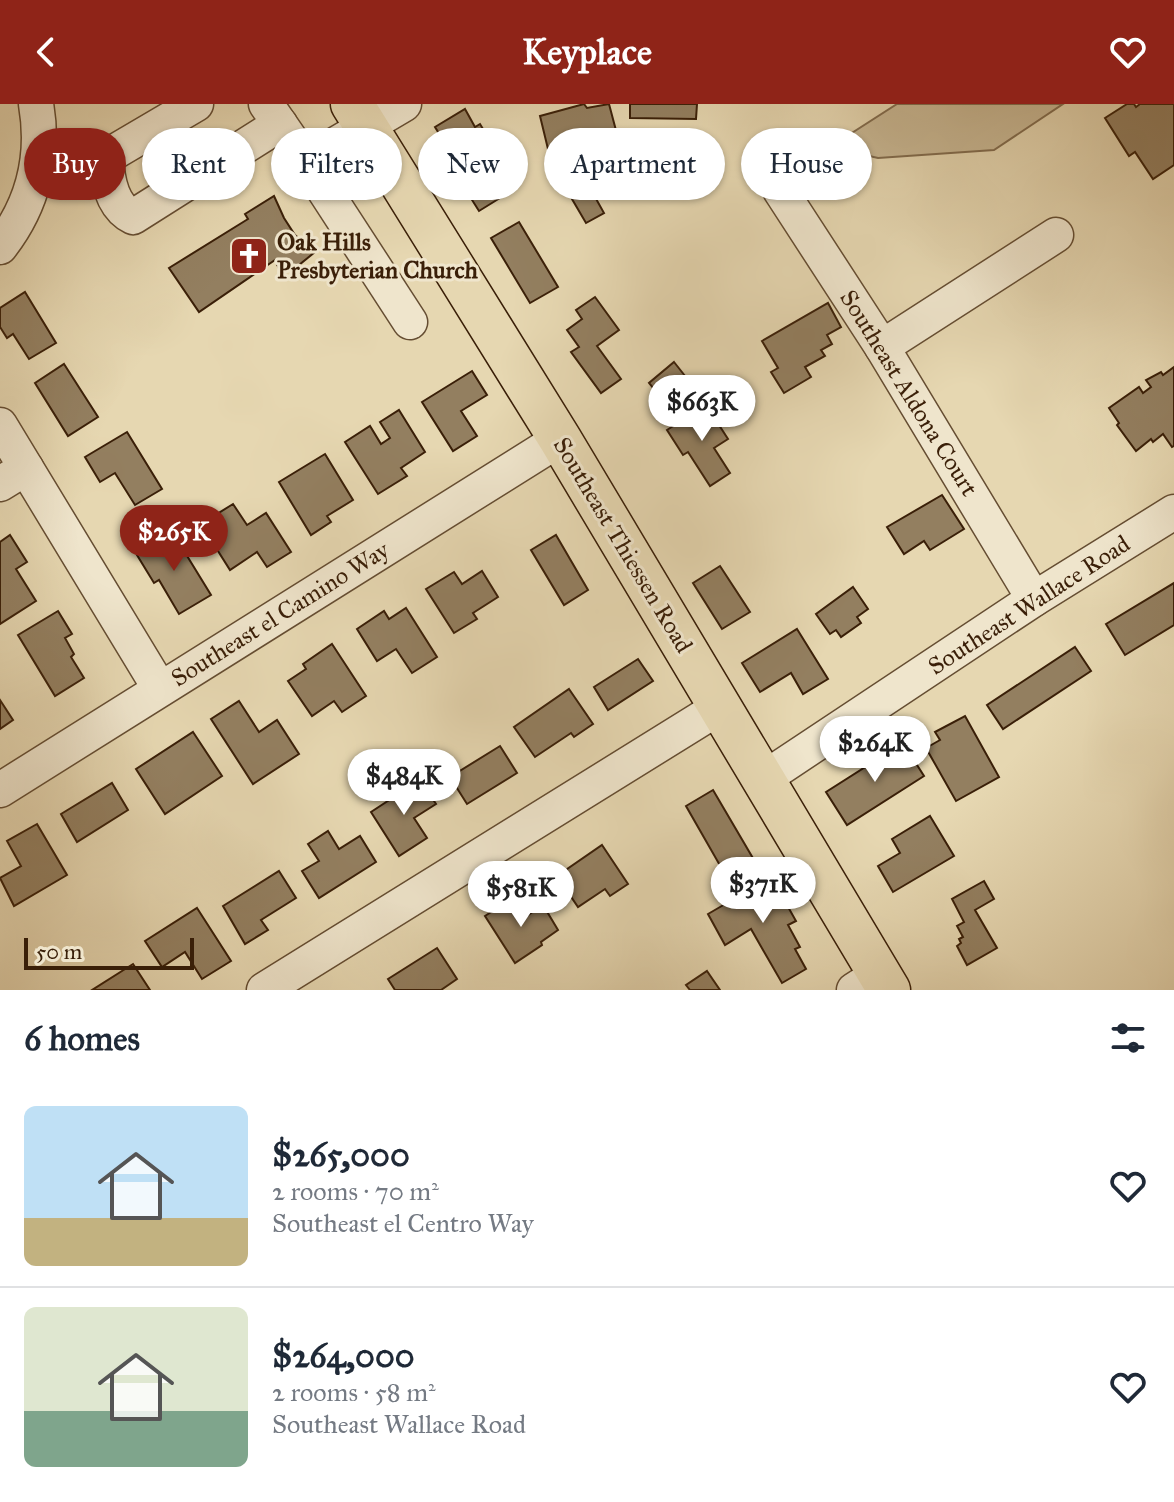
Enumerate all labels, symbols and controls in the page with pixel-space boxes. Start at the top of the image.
icon: back [24,30,68,74]
text: Keyplace [522,30,652,74]
icon: heart [1106,30,1150,74]
chip: Buy [24,128,126,200]
chip: Rent [142,128,255,200]
chip: Filters [271,128,402,200]
chip: New [418,128,528,200]
chip: Apartment [544,128,725,200]
chip: House [741,128,872,200]
place label: Oak Hills Presbyterian Church [277,227,479,285]
church icon: Oak Hills Presbyterian Church [228,235,270,277]
street label: Southeast Aldona Court [833,284,985,502]
pin: $663K [646,375,758,443]
text: $663K [666,385,738,417]
street label: Southeast Thiessen Road [547,432,699,658]
pin: $265K [118,505,230,573]
text: $265K [138,515,210,547]
street label: Southeast Wallace Road [922,529,1136,681]
street label: Southeast el Camino Way [166,534,395,693]
pin: $264K [819,716,931,784]
text: $264K [838,726,912,758]
pin: $484K [348,749,460,817]
text: $484K [366,759,442,791]
pin: $371K [707,857,819,925]
pin: $581K [465,861,577,929]
text: $371K [729,867,797,899]
text: $581K [486,871,556,903]
scale bar [24,934,194,970]
text: 50 m [36,938,82,965]
icon: filters [1106,1016,1150,1060]
text: 6 homes [24,1018,140,1059]
text: $265,000 [272,1134,410,1175]
icon: home [88,1138,184,1234]
icon: heart [1106,1164,1150,1208]
text: 2 rooms · 70 m² [272,1175,439,1207]
text: Southeast el Centro Way [272,1207,534,1239]
text: $264,000 [272,1335,414,1376]
icon: home [88,1339,184,1435]
icon: heart [1106,1365,1150,1409]
text: 2 rooms · 58 m² [272,1376,436,1408]
text: Southeast Wallace Road [272,1408,526,1440]

